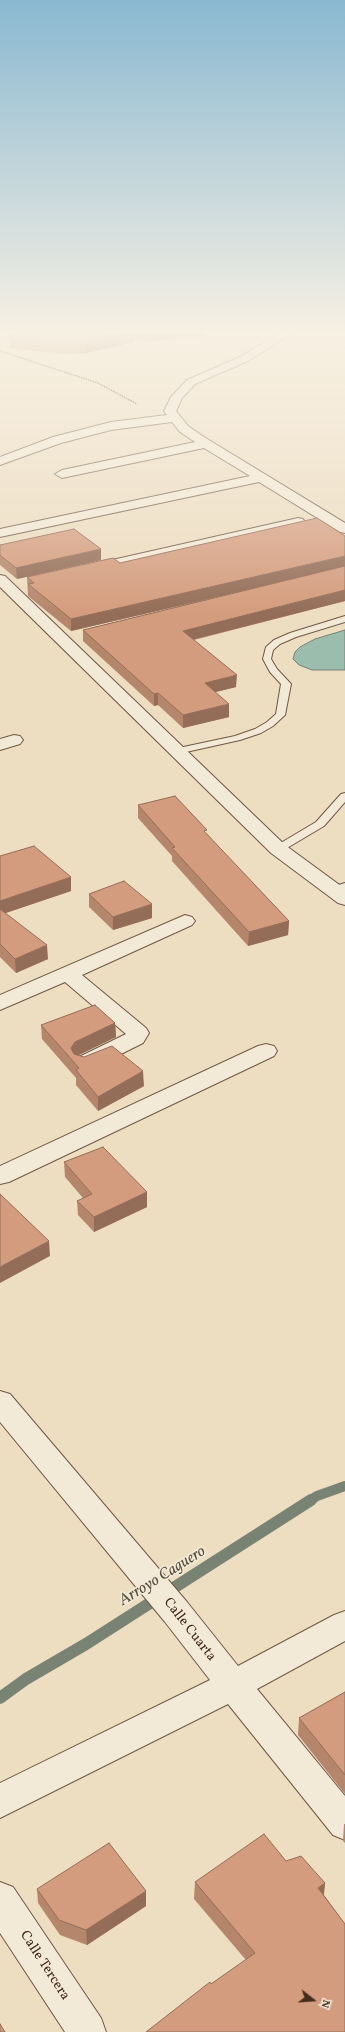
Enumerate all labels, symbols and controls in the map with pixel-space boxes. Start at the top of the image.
water label: Arroyo Caguero [116,1543,210,1611]
street label: Calle Cuarta [159,1595,219,1665]
street label: Calle Tercera [15,1928,73,2004]
north arrow [293,1980,333,2020]
text: N [317,1998,333,2010]

